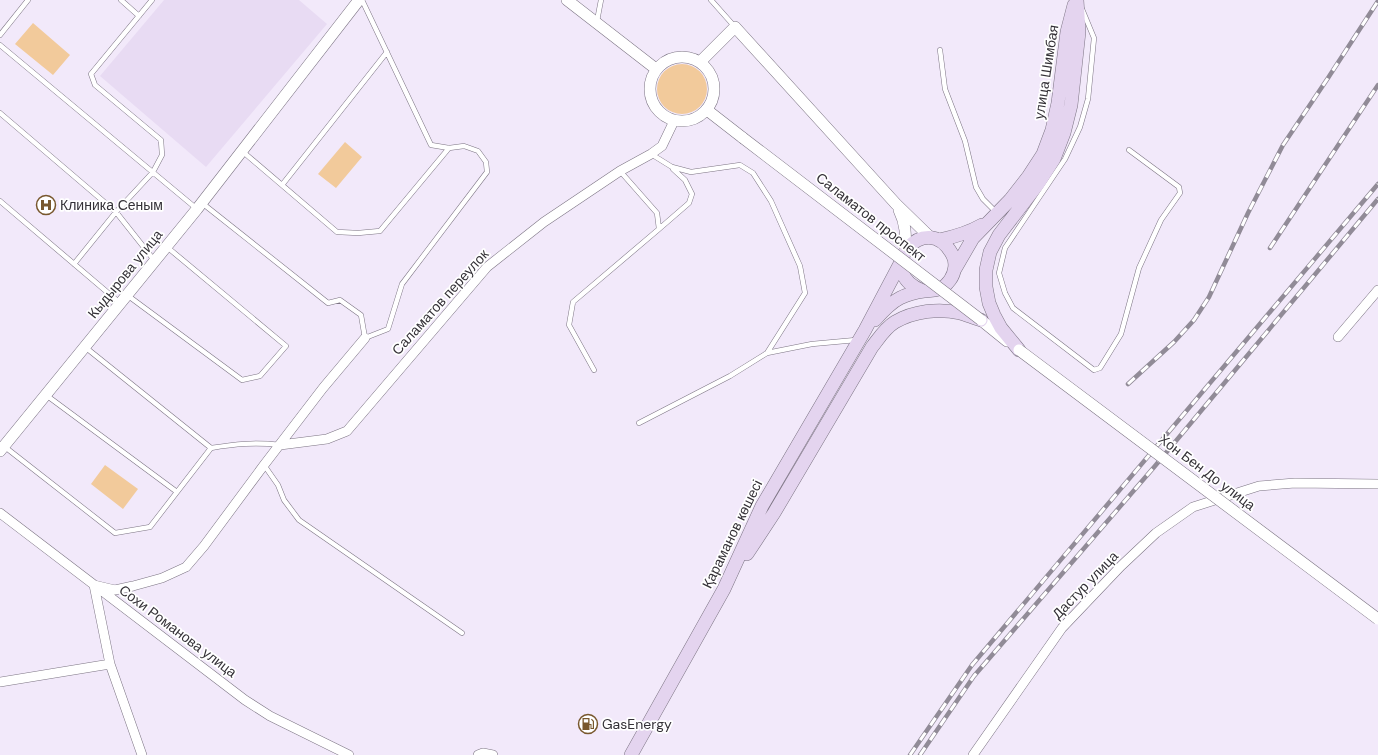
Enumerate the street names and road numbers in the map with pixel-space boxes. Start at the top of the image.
street label: улица Шимбая [1030,23,1062,121]
street label: Саламатов проспект [812,168,930,266]
street label: Кыдырова улица [84,226,167,322]
street label: Саламатов переулок [388,245,493,359]
street label: Хон Бен До улица [1155,430,1259,514]
street label: Қараманов көшесі [698,477,766,591]
street label: Дастур улица [1048,547,1122,623]
street label: Сохи Романова улица [115,581,241,681]

